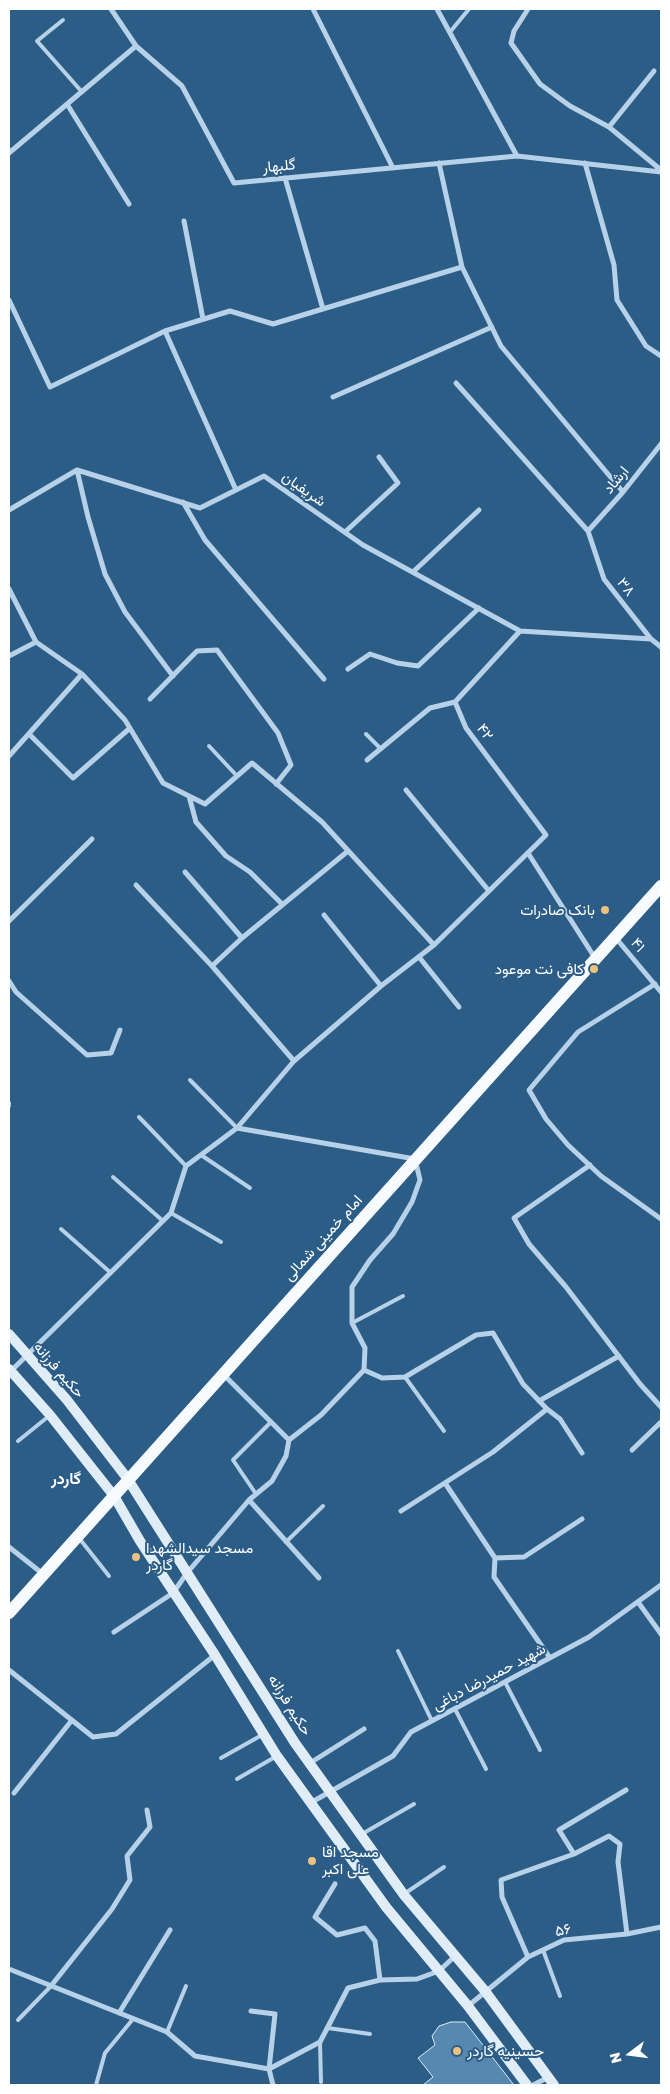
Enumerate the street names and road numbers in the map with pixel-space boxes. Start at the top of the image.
street label: گلبهار [262,156,296,176]
street label: ارشاد [599,463,633,497]
street label: شریفیان [279,467,329,511]
street label: ۳۸ [613,574,639,600]
street label: ۴۲ [473,720,497,744]
street label: ۴۱ [627,934,649,956]
street label: امام خمینی شمالی [280,1191,366,1285]
street label: حکیم فرزانه [30,1338,88,1402]
street label: شهید حمیدرضا دباغی [429,1640,549,1714]
street label: حکیم فرزانه [264,1671,316,1739]
street label: ۵۶ [553,1919,573,1941]

